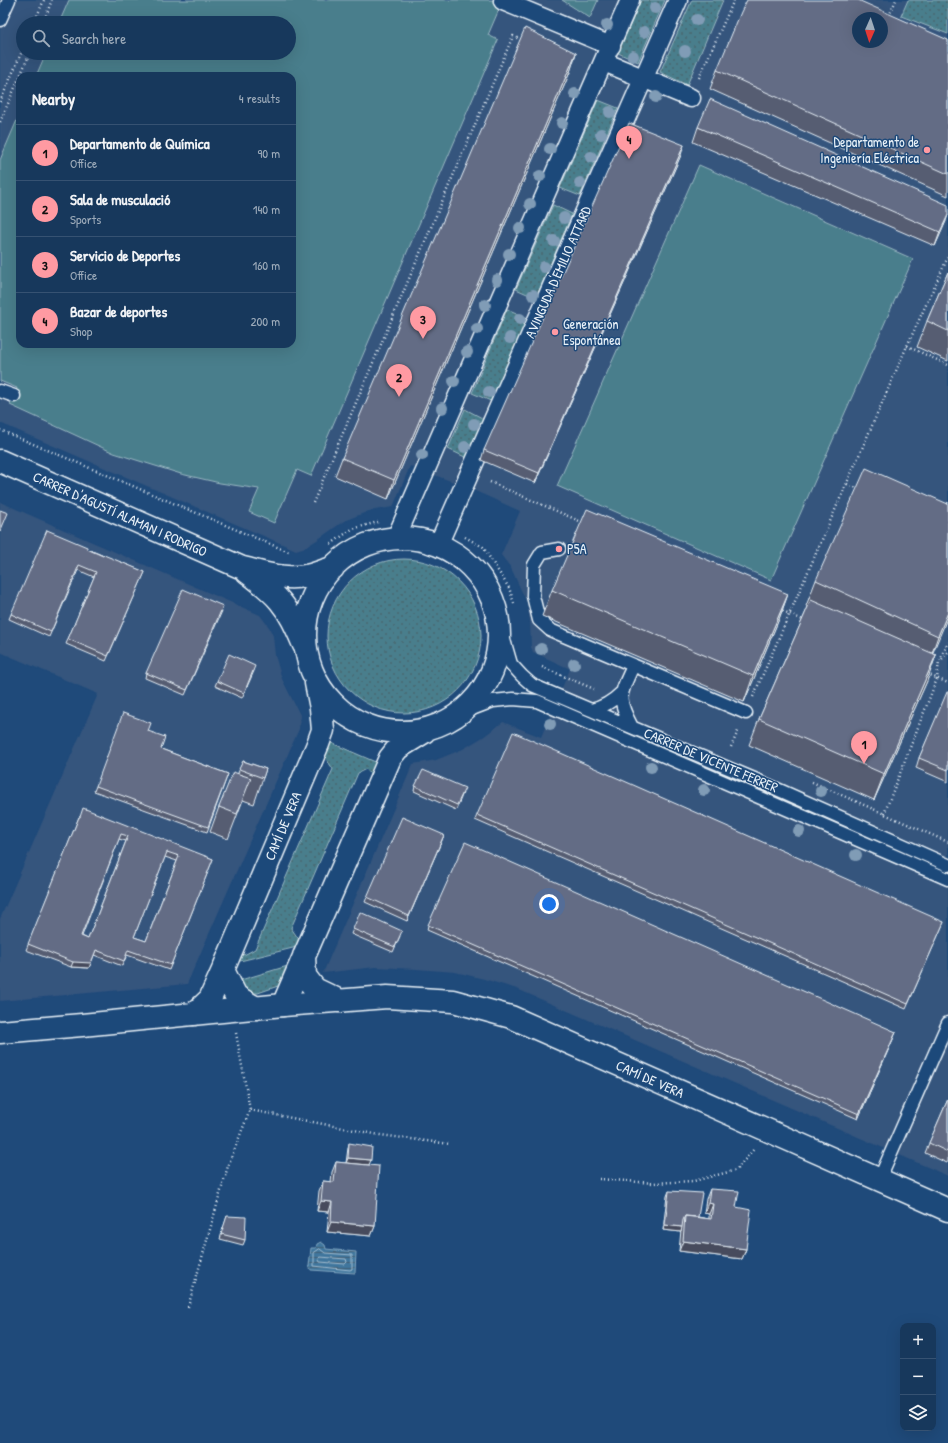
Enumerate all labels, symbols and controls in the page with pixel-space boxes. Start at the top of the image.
north arrow [852,12,888,48]
search box [16,16,296,60]
icon: search [30,27,52,49]
text: Search here [62,28,126,49]
text: Nearby [32,87,75,110]
text: 4 results [239,89,280,107]
pin: 4 [616,126,642,159]
place label: Departamento de Ingeniería Eléctrica [820,132,920,168]
text: Departamento de Química [70,133,210,154]
text: 1 [43,144,47,162]
text: 90 m [258,144,280,162]
marker: Departamento de Ingeniería Eléctrica [922,145,932,155]
text: Office [70,154,97,172]
text: Sala de musculació [70,189,170,210]
text: 2 [42,200,48,218]
text: 140 m [253,200,280,218]
street label: AVINGUDA D'EMILIO ATTARD [520,202,595,341]
text: Sports [70,210,101,228]
text: Servicio de Deportes [70,245,180,266]
text: 3 [42,256,48,274]
text: 160 m [252,256,280,274]
text: Office [70,266,97,284]
text: Bazar de deportes [70,301,167,322]
pin: 3 [410,306,436,339]
text: 4 [43,312,47,330]
text: 200 m [250,312,280,330]
place label: Generación Espontánea [563,314,621,350]
text: Shop [70,322,92,340]
marker: Generación Espontánea [550,327,560,337]
pin: 2 [386,364,412,397]
street label: CARRER D'AGUSTÍ ALAMAN I RODRIGO [30,466,211,561]
place label: P5A [567,539,587,558]
marker: P5A [554,544,564,554]
street label: CARRER DE VICENTE FERRER [641,723,781,796]
pin: 1 [851,731,877,764]
street label: CAMÍ DE VERA [260,789,306,863]
your location [539,894,559,914]
street label: CAMÍ DE VERA [613,1055,687,1102]
map controls [900,1323,936,1431]
button: + [900,1323,936,1359]
button: − [900,1359,936,1395]
button: layers [900,1395,936,1431]

